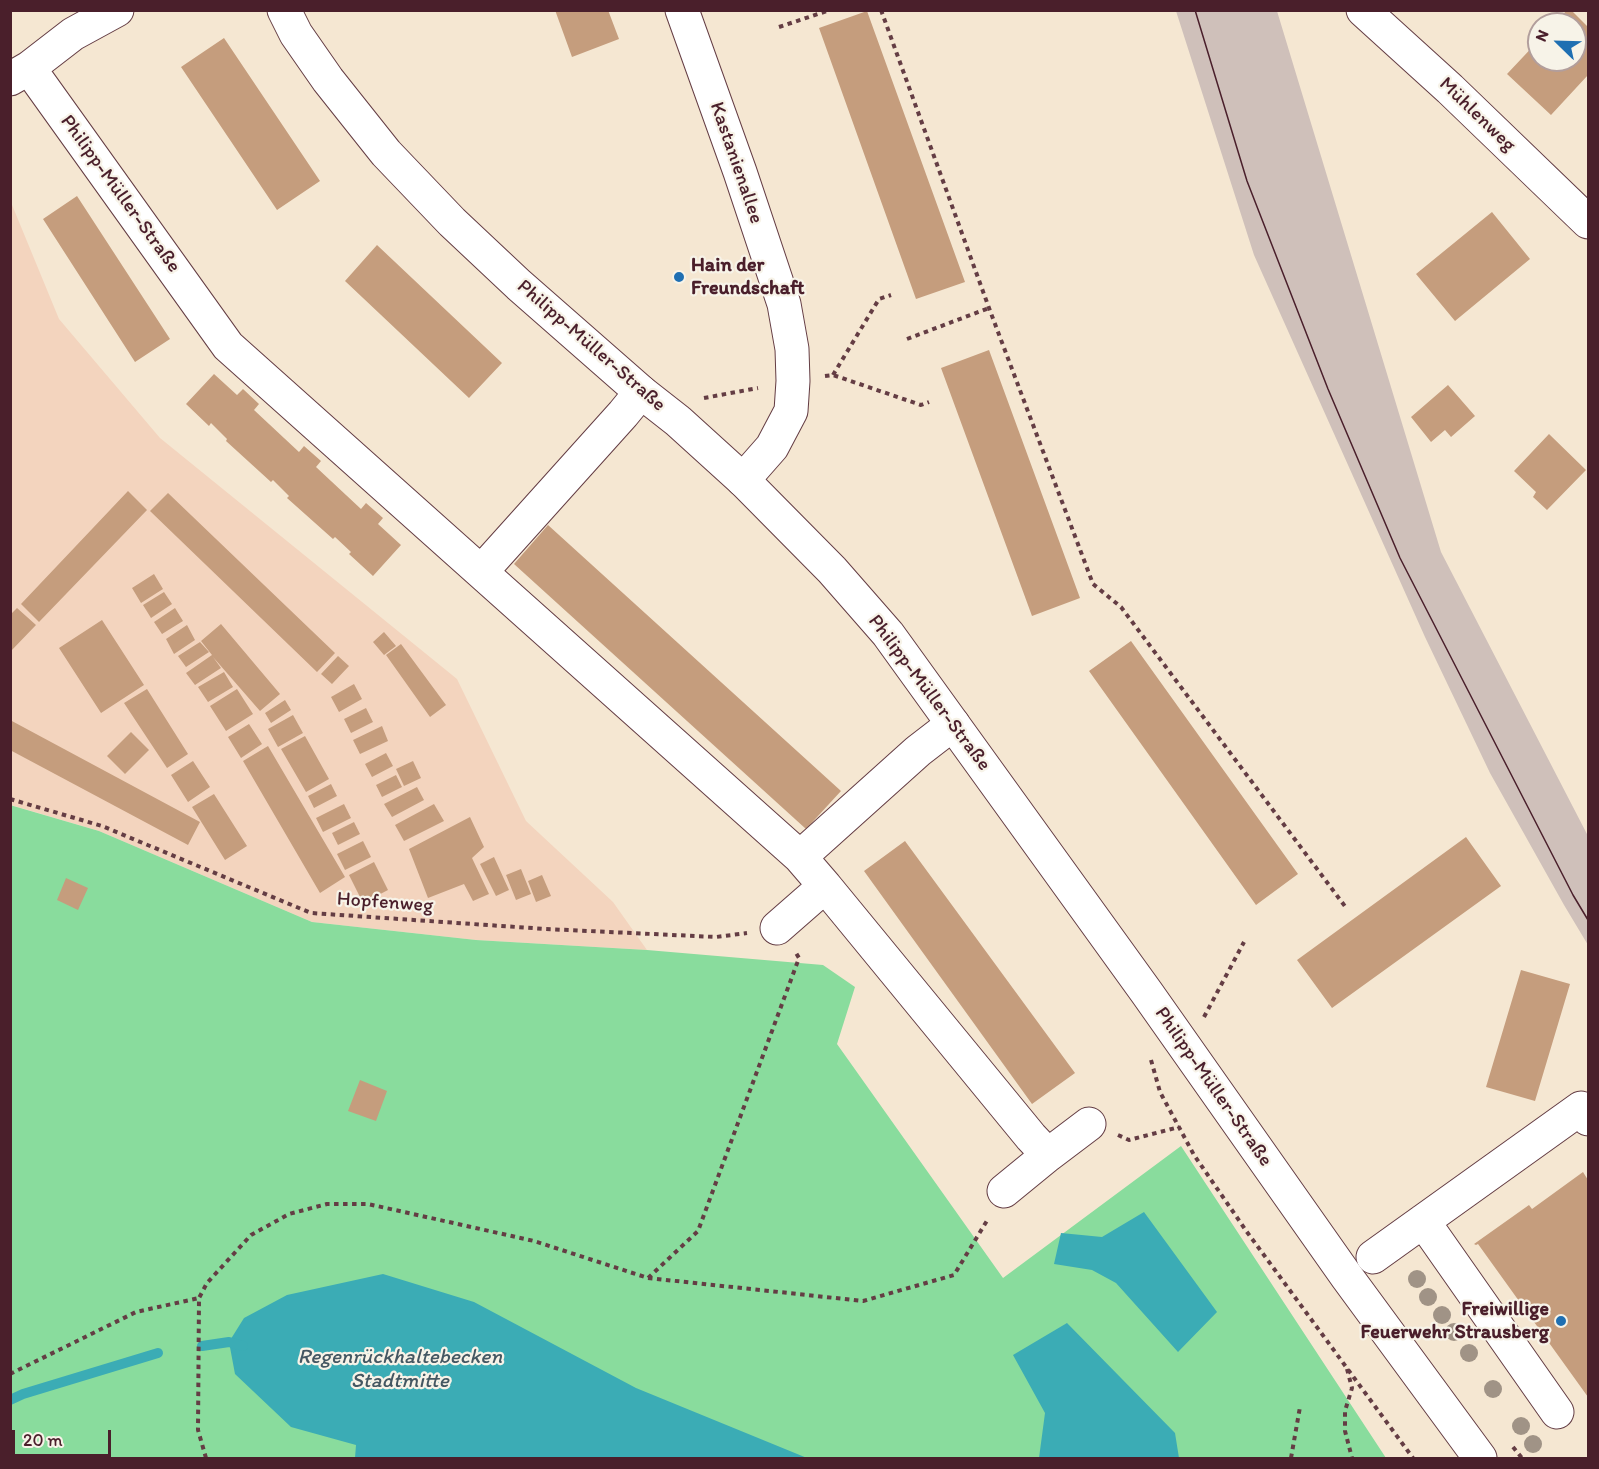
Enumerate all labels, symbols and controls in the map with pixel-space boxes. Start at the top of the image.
north arrow [1527,12,1587,72]
text: N [1531,27,1553,44]
street label: Mühlenweg [1434,73,1520,157]
street label: Kastanienallee [704,99,768,227]
street label: Philipp-Müller-Straße [55,110,185,278]
place label: Hain der Freundschaft [691,254,805,301]
marker: Hain der Freundschaft [672,270,686,284]
street label: Philipp-Müller-Straße [512,275,670,417]
street label: Philipp-Müller-Straße [862,610,996,776]
street label: Hopfenweg [336,888,434,918]
street label: Philipp-Müller-Straße [1149,1003,1277,1171]
place label: Freiwillige Feuerwehr Strausberg [1361,1298,1549,1345]
marker: Freiwillige Feuerwehr Strausberg [1554,1314,1568,1328]
water label: Regenrückhaltebecken Stadtmitte [298,1345,502,1395]
scale bar [15,1418,114,1456]
text: 20 m [23,1429,63,1451]

